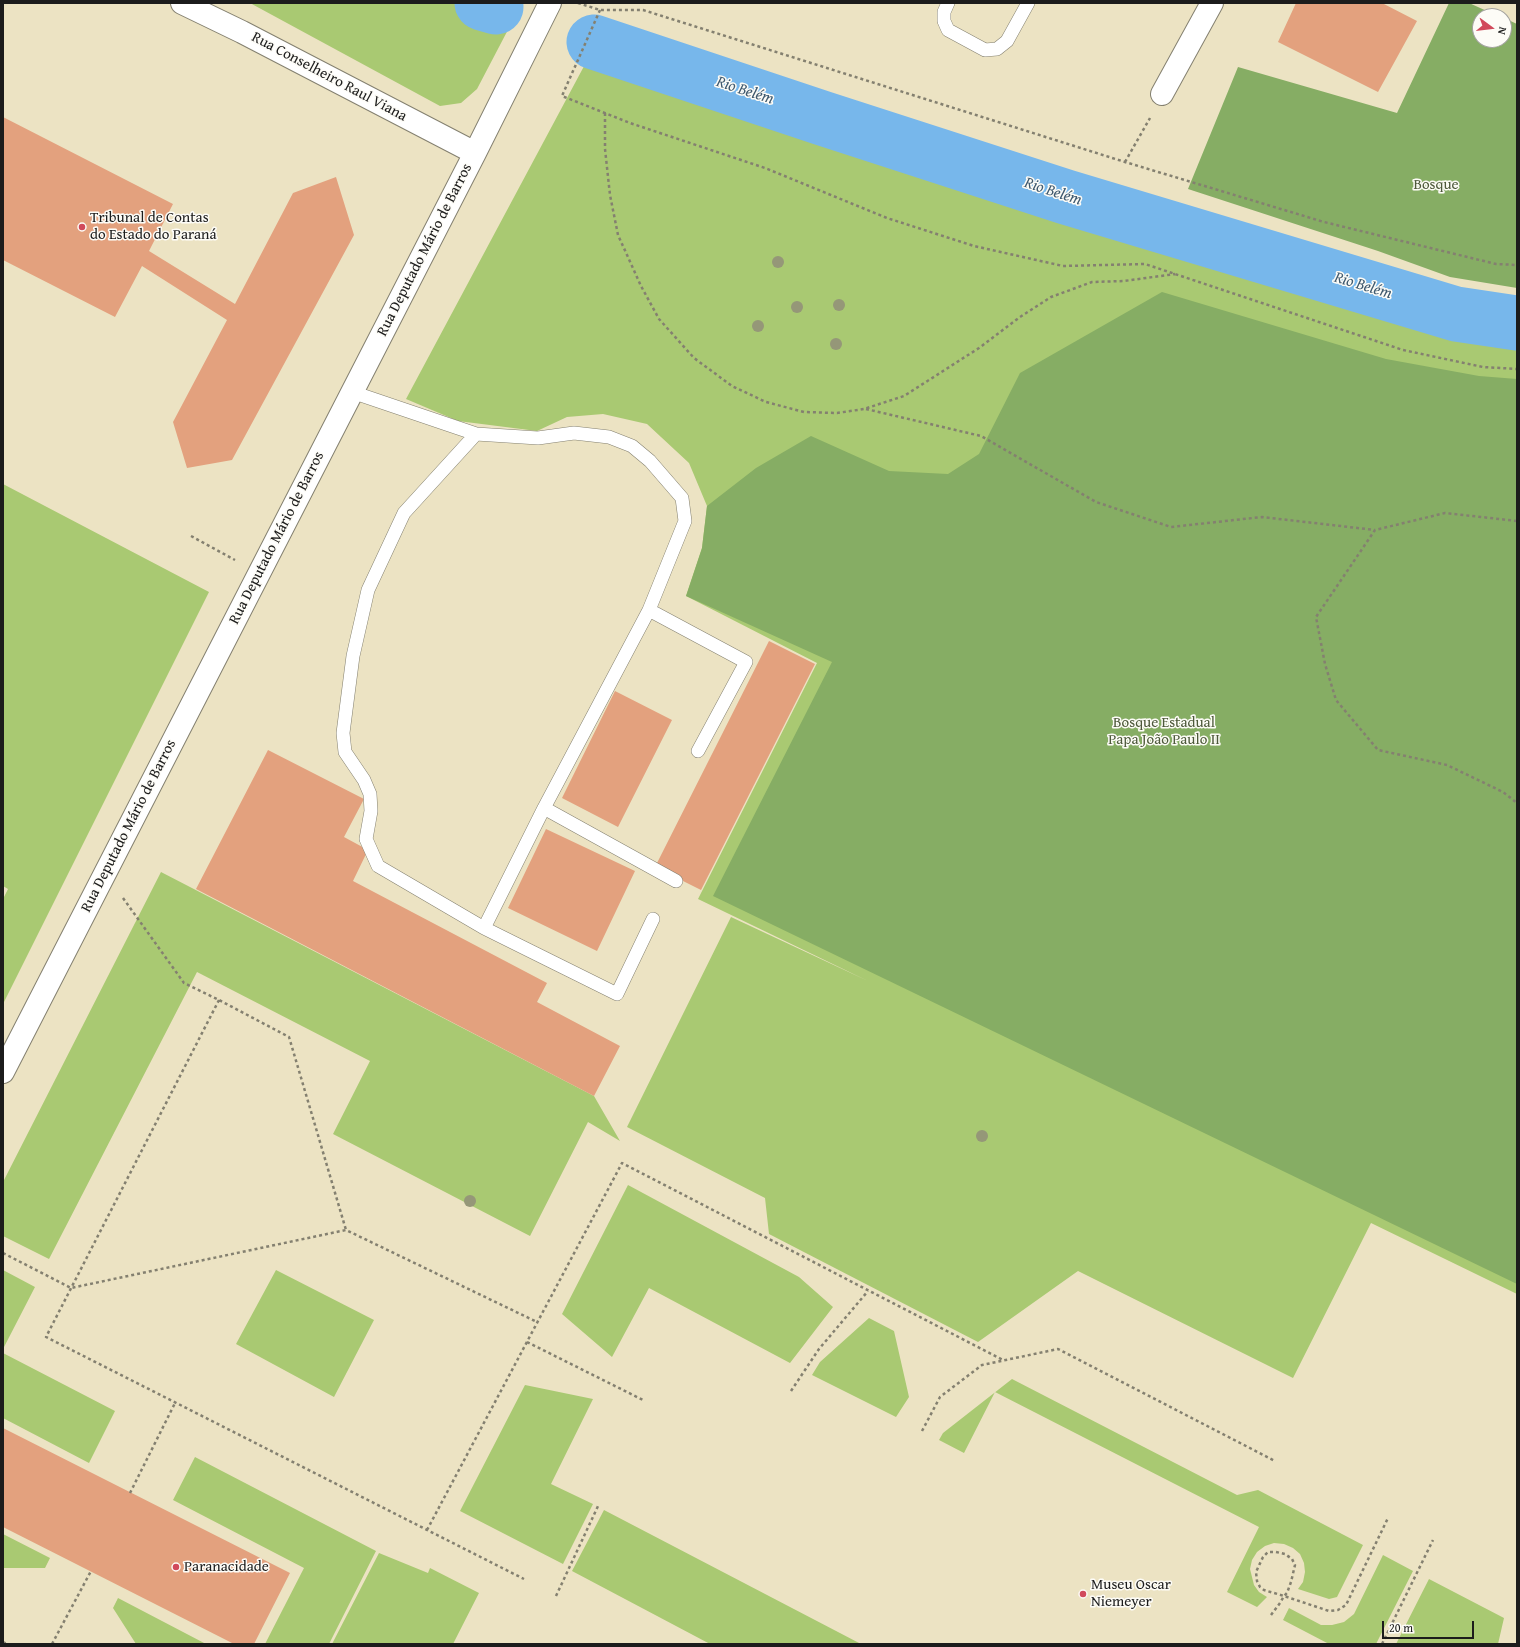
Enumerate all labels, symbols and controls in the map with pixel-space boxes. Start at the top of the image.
north arrow [1472,8,1512,48]
text: N [1494,25,1511,36]
street label: Rua Conselheiro Raul Viana [248,28,410,126]
water label: Rio Belém [714,73,776,109]
street label: Rua Deputado Mário de Barros [374,161,476,339]
water label: Rio Belém [1022,174,1084,210]
park label: Bosque [1413,176,1459,194]
place label: Tribunal de Contas do Estado do Paraná [90,209,217,244]
marker: Tribunal de Contas do Estado do Paraná [77,222,87,232]
water label: Rio Belém [1332,268,1394,304]
street label: Rua Deputado Mário de Barros [226,449,328,627]
park label: Bosque Estadual Papa João Paulo II [1108,714,1220,749]
street label: Rua Deputado Mário de Barros [78,737,180,915]
place label: Paranacidade [184,1558,269,1576]
marker: Paranacidade [171,1562,181,1572]
place label: Museu Oscar Niemeyer [1091,1576,1171,1611]
marker: Museu Oscar Niemeyer [1078,1589,1088,1599]
scale bar [1384,1613,1476,1639]
text: 20 m [1389,1619,1413,1636]

